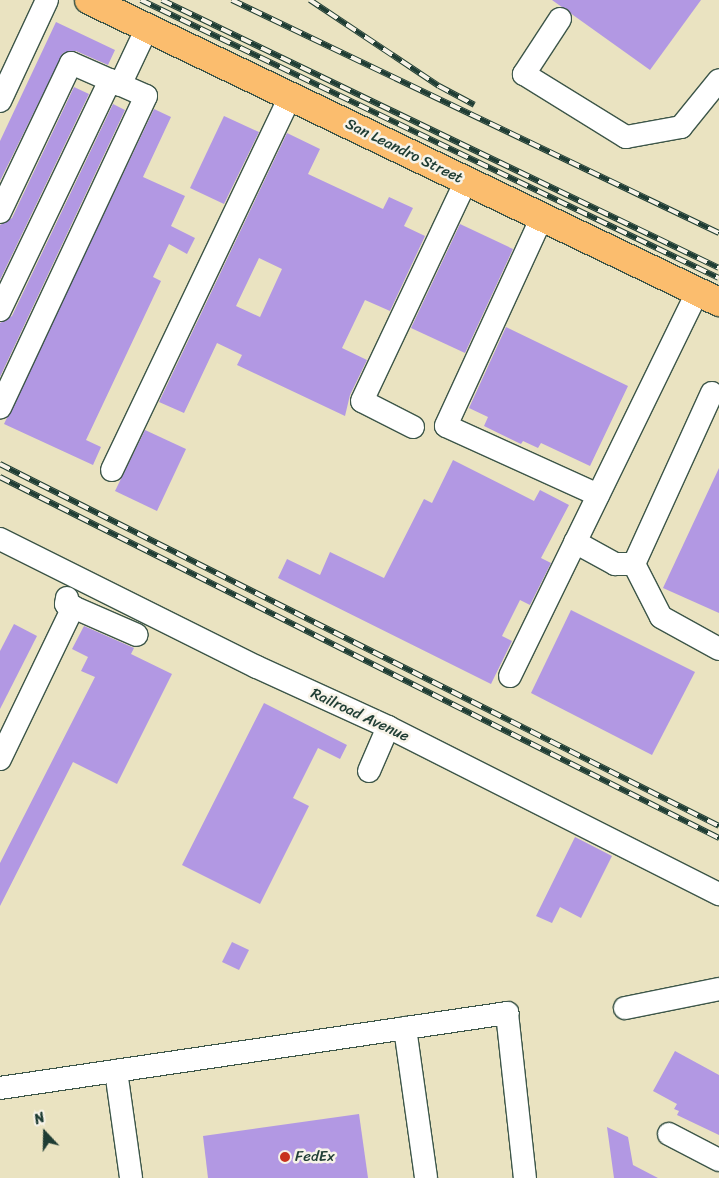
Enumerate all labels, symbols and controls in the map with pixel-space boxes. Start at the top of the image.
street label: San Leandro Street [342,115,466,187]
street label: Railroad Avenue [308,684,412,746]
text: N [30,1105,48,1132]
north arrow [20,1108,70,1158]
place label: FedEx [295,1148,335,1166]
marker: FedEx [279,1151,291,1163]

